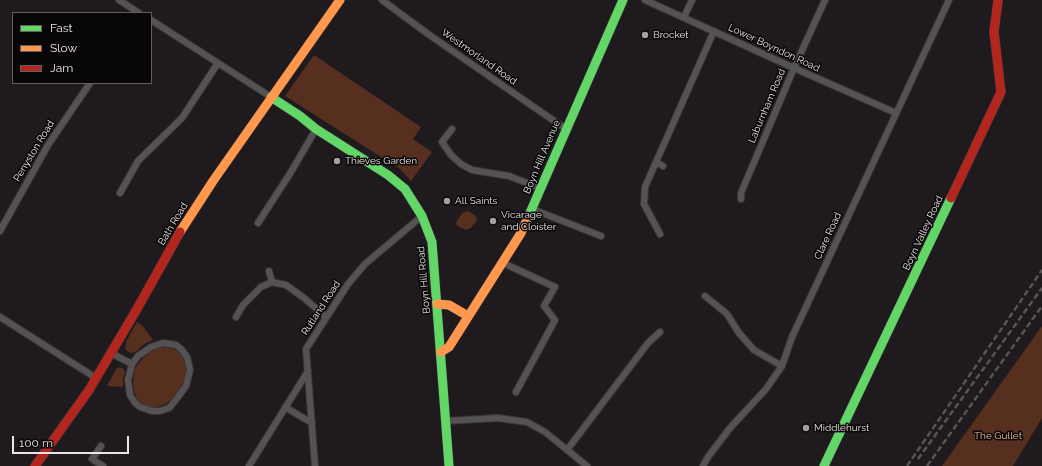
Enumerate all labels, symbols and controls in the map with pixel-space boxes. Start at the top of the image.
legend [12,12,152,84]
text: Fast [50,21,73,35]
street label: Lower Boyndon Road [726,22,822,74]
street label: Westmorland Road [439,26,519,88]
place label: Brocket [653,29,689,41]
marker: Brocket [640,30,650,40]
text: Slow [50,41,77,55]
text: Jam [50,61,73,75]
street label: Laburnham Road [746,67,788,145]
street label: Penyston Road [11,118,57,184]
street label: Boyn Hill Avenue [521,118,563,196]
place label: Thieves Garden [345,155,417,167]
marker: Thieves Garden [332,156,342,166]
street label: Boyn Valley Road [900,194,946,272]
place label: All Saints [455,195,497,207]
marker: All Saints [442,196,452,206]
street label: Bath Road [156,200,190,248]
place label: Vicarage and Cloister [501,209,556,232]
street label: Clare Road [812,210,844,262]
marker: Vicarage and Cloister [488,216,498,226]
street label: Boyn Hill Road [415,246,433,314]
street label: Rutland Road [299,279,343,337]
place label: Middlehurst [814,422,869,434]
marker: Middlehurst [801,423,811,433]
scale bar [14,428,131,454]
park label: The Gullet [974,430,1022,442]
text: 100 m [19,436,53,450]

